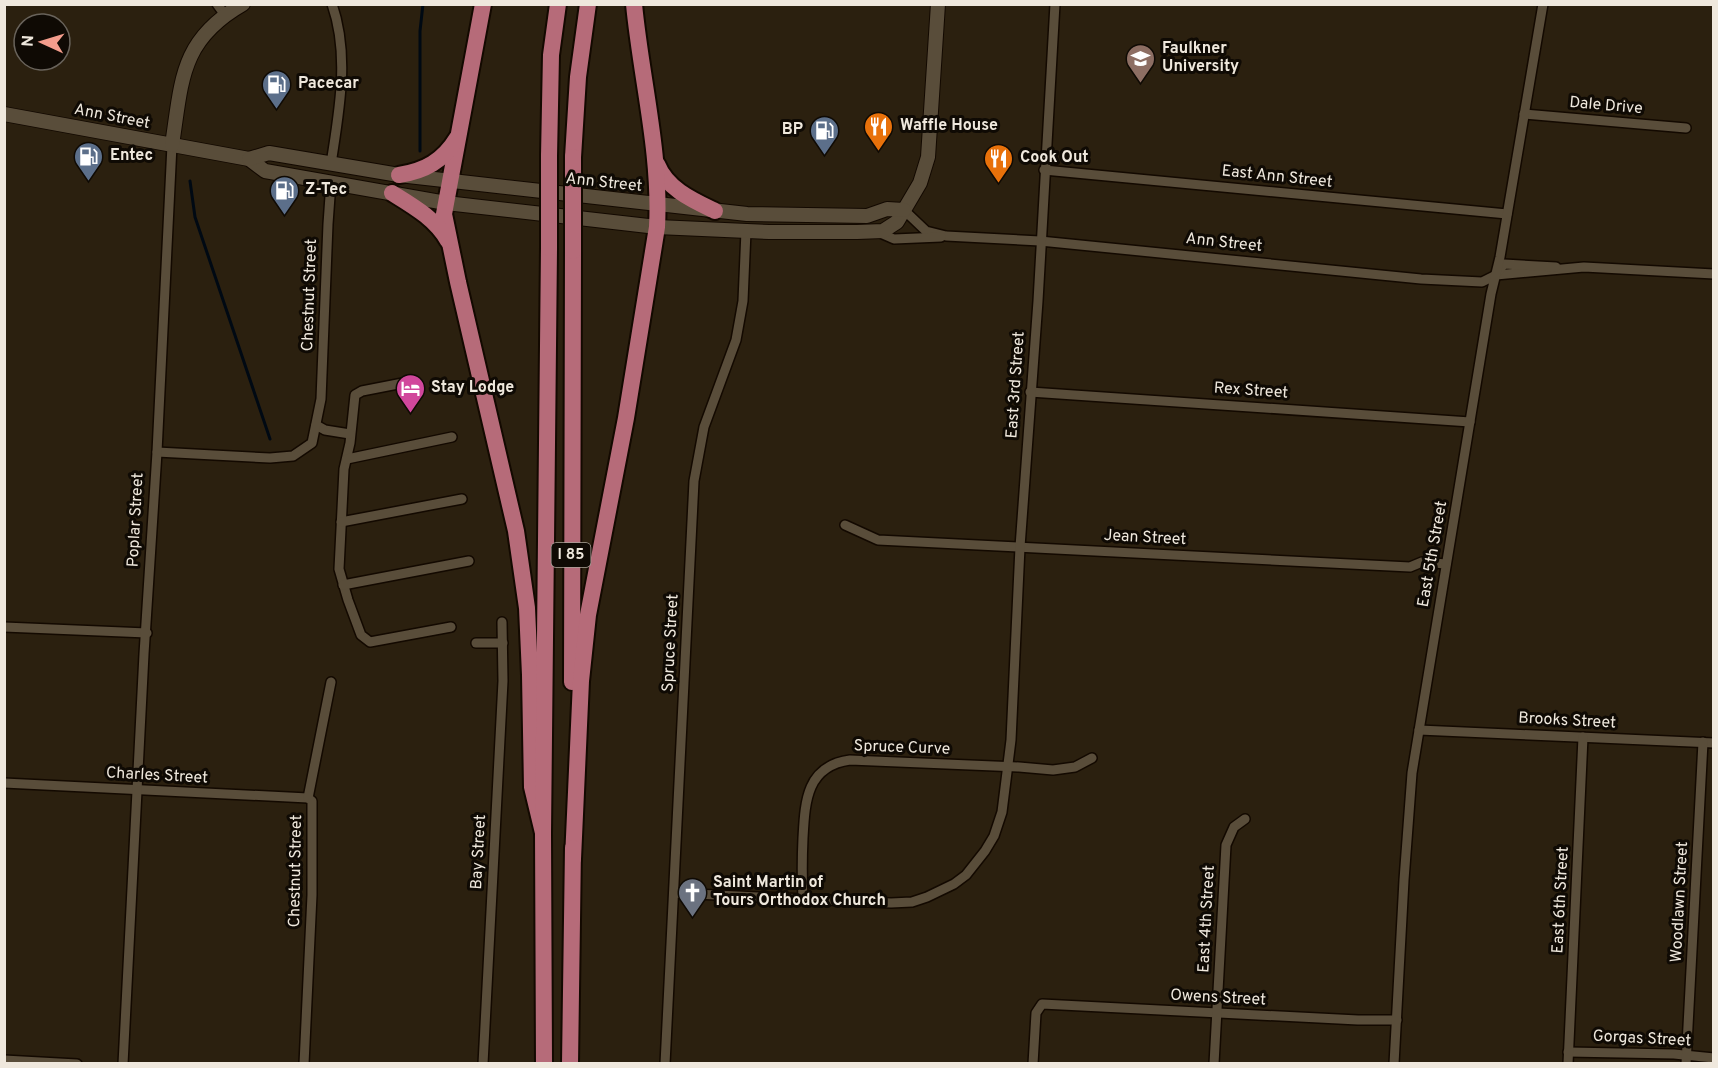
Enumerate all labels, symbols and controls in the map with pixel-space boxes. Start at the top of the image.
north arrow [12,12,72,72]
text: N [19,35,39,48]
place label: Faulkner University [1162,39,1239,77]
school or university icon: Faulkner University [1125,42,1157,84]
fuel station icon: Pacecar [261,68,293,110]
place label: Pacecar [298,74,359,94]
street label: Dale Drive [1569,93,1643,119]
street label: Ann Street [72,100,152,134]
restaurant icon: Waffle House [863,110,895,152]
fuel station icon: BP [808,114,840,156]
place label: Waffle House [900,116,998,136]
place label: BP [782,120,803,140]
fuel station icon: Entec [73,140,105,182]
restaurant icon: Cook Out [983,142,1015,184]
place label: Entec [110,146,153,166]
place label: Cook Out [1020,148,1089,168]
street label: East Ann Street [1221,161,1333,193]
street label: Ann Street [565,169,643,197]
fuel station icon: Z-Tec [268,174,300,216]
place label: Z-Tec [305,180,347,200]
street label: Ann Street [1185,229,1263,257]
street label: Chestnut Street [298,238,322,352]
street label: East 3rd Street [1002,331,1030,439]
hotel icon: Stay Lodge [394,372,426,414]
place label: Stay Lodge [431,378,514,398]
street label: Rex Street [1213,378,1289,404]
street label: Poplar Street [124,472,148,568]
street label: East 5th Street [1414,499,1452,609]
street label: Jean Street [1103,526,1187,550]
road number: I 85 [552,543,590,567]
street label: Spruce Street [658,593,684,693]
street label: Brooks Street [1518,708,1616,734]
street label: Spruce Curve [853,736,951,760]
street label: Charles Street [105,763,209,789]
street label: Chestnut Street [285,814,307,928]
street label: Bay Street [467,814,491,890]
street label: Woodlawn Street [1667,841,1693,963]
street label: East 6th Street [1548,846,1574,954]
street label: East 4th Street [1194,865,1220,973]
place label: Saint Martin of Tours Orthodox Church [713,873,886,911]
church icon: Saint Martin of Tours Orthodox Church [676,876,708,918]
street label: Owens Street [1170,986,1266,1010]
street label: Gorgas Street [1592,1026,1692,1052]

